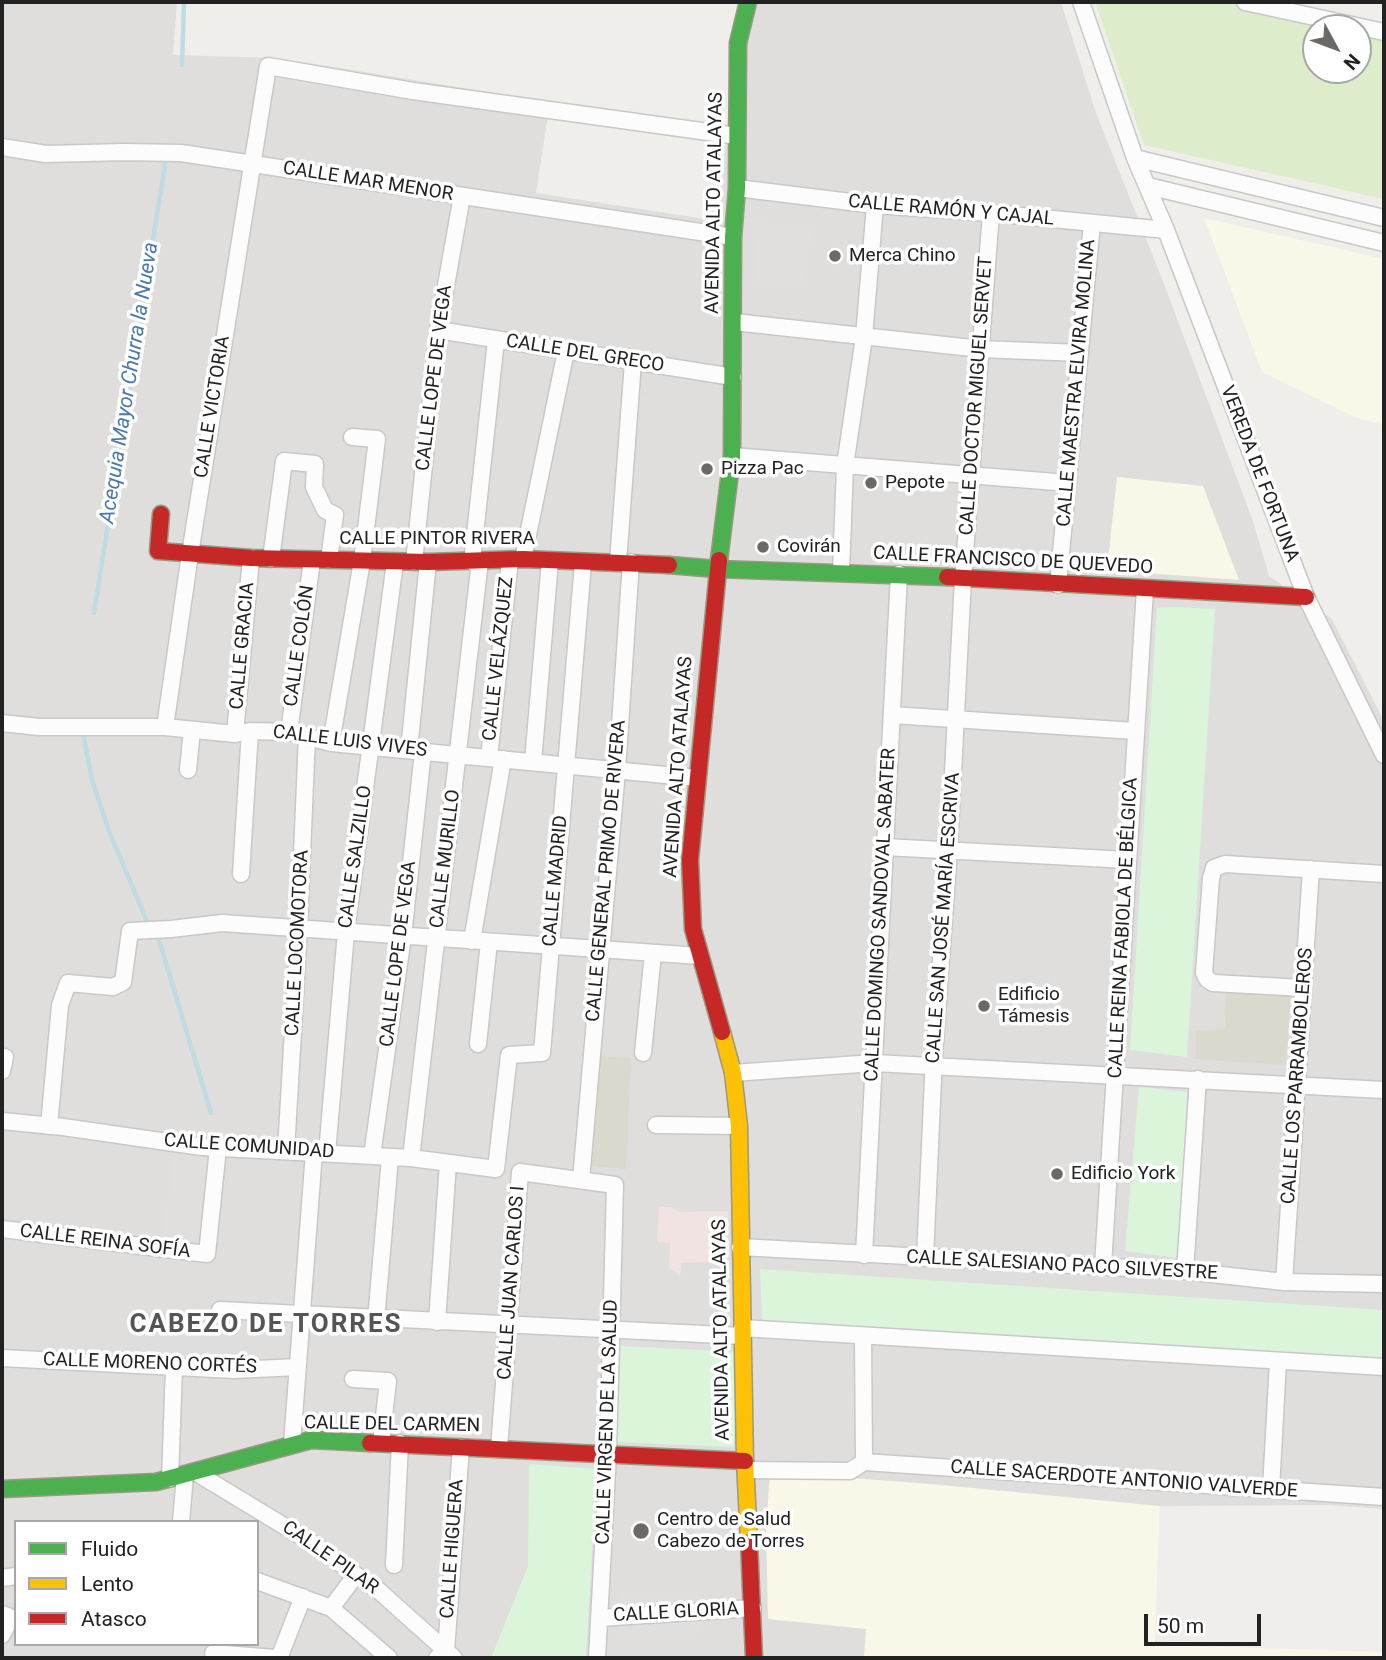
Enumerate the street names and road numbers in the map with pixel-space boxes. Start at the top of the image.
street label: AVENIDA ALTO ATALAYAS [702,92,728,314]
street label: CALLE MAR MENOR [281,157,455,207]
street label: CALLE RAMÓN Y CAJAL [847,191,1055,231]
street label: CALLE MAESTRA ELVIRA MOLINA [1053,238,1101,528]
street label: CALLE DOCTOR MIGUEL SERVET [956,256,998,536]
street label: CALLE LOPE DE VEGA [412,284,458,472]
street label: CALLE DEL GRECO [504,330,666,378]
street label: CALLE VICTORIA [191,334,235,480]
street label: VEREDA DE FORTUNA [1215,383,1303,565]
street label: CALLE PINTOR RIVERA [339,528,535,550]
street label: CALLE FRANCISCO DE QUEVEDO [872,542,1154,580]
street label: CALLE VELÁZQUEZ [479,576,519,742]
street label: CALLE GRACIA [226,581,260,711]
street label: CALLE COLÓN [280,584,320,708]
street label: AVENIDA ALTO ATALAYAS [660,656,698,878]
street label: CALLE GENERAL PRIMO DE RIVERA [582,719,632,1023]
street label: CALLE LUIS VIVES [271,721,429,763]
street label: CALLE DOMINGO SANDOVAL SABATER [861,748,901,1082]
street label: CALLE SAN JOSÉ MARÍA ESCRIVA [922,772,966,1064]
street label: CALLE REINA FABIOLA DE BÉLGICA [1105,777,1143,1079]
street label: CALLE SALZILLO [335,784,377,930]
street label: CALLE MURILLO [426,788,466,930]
street label: CALLE MADRID [539,814,573,948]
street label: CALLE LOCOMOTORA [282,849,314,1037]
street label: CALLE LOPE DE VEGA [376,860,422,1048]
street label: CALLE LOS PARRAMBOLEROS [1278,947,1318,1205]
street label: CALLE COMUNIDAD [163,1130,335,1164]
street label: CALLE JUAN CARLOS I [494,1185,530,1381]
street label: AVENIDA ALTO ATALAYAS [709,1219,735,1441]
street label: CALLE REINA SOFÍA [18,1220,192,1264]
street label: CALLE SALESIANO PACO SILVESTRE [906,1246,1218,1286]
street label: CALLE VIRGEN DE LA SALUD [592,1299,624,1545]
street label: CALLE MORENO CORTÉS [43,1349,257,1379]
street label: CALLE DEL CARMEN [304,1412,480,1438]
street label: CALLE SACERDOTE ANTONIO VALVERDE [950,1456,1298,1504]
street label: CALLE HIGUERA [437,1479,469,1619]
street label: CALLE PILAR [277,1516,383,1600]
street label: CALLE GLORIA [613,1598,739,1628]

